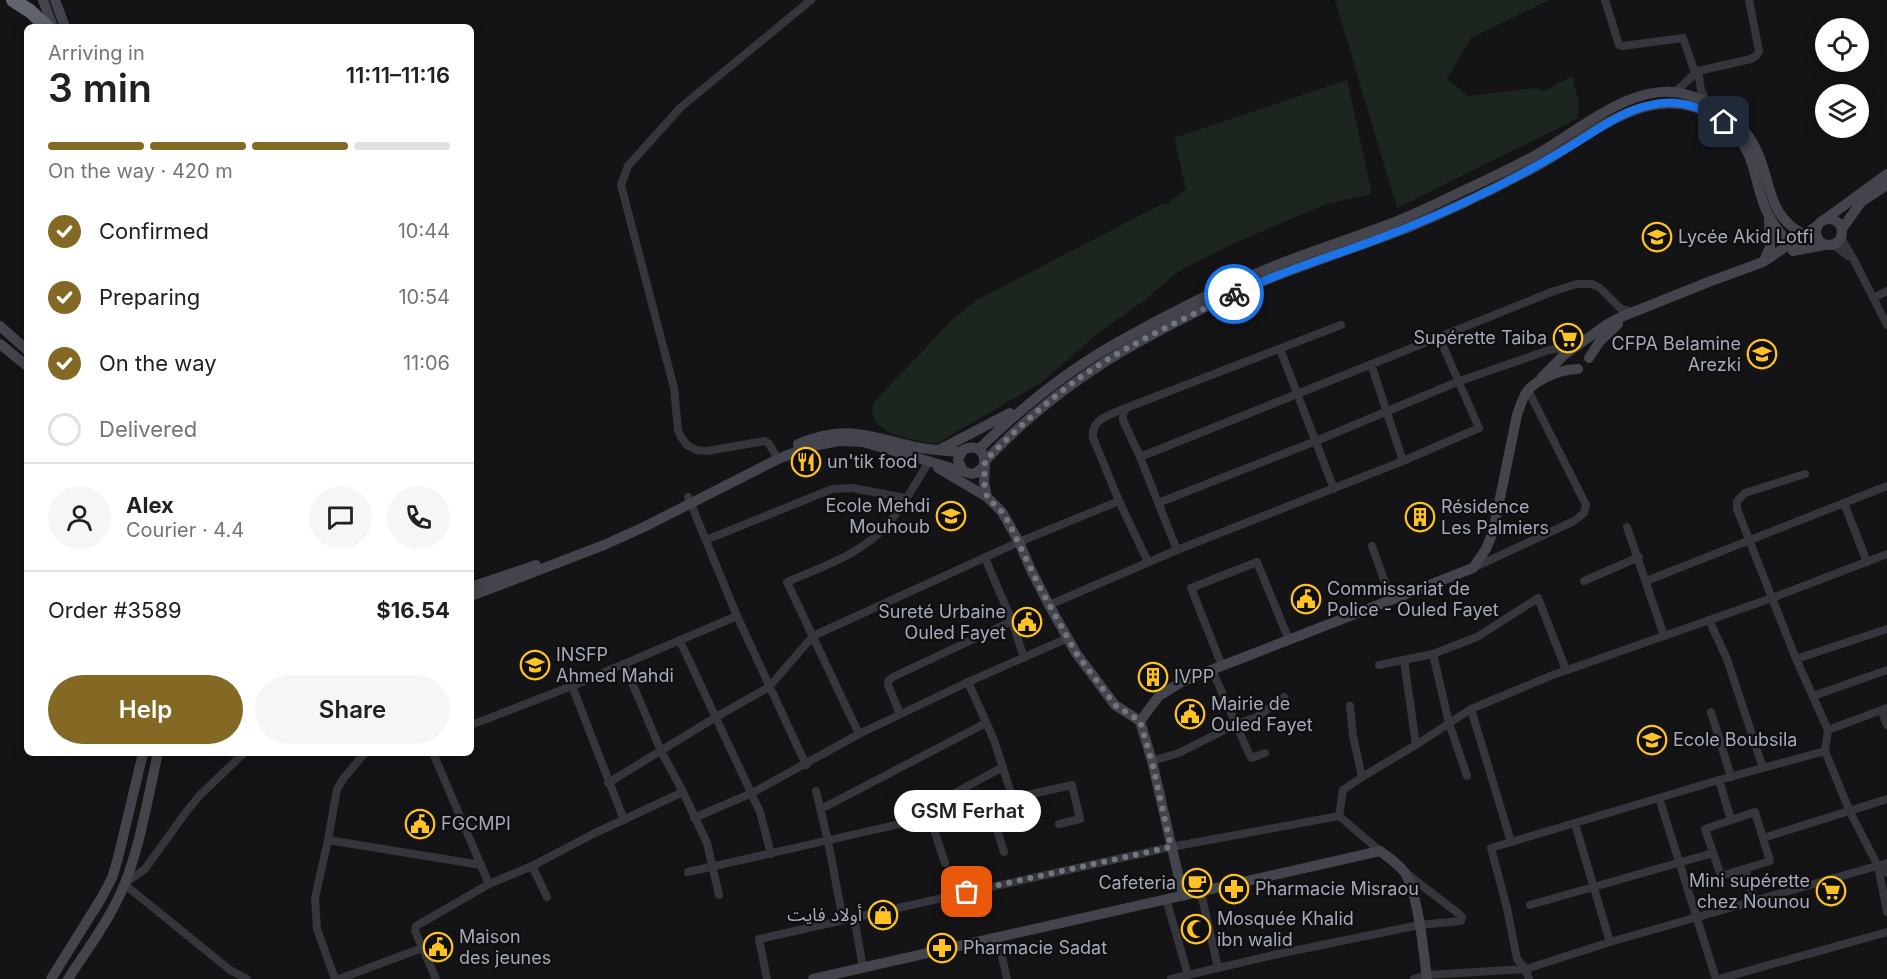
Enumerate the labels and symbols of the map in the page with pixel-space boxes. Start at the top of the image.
pin [1698,96,1749,147]
school or university icon: Lycée Akid Lotfi [1641,221,1673,253]
place label: Lycée Akid Lotfi [1678,226,1813,247]
courier [1204,264,1264,324]
supermarket icon: Supérette Taiba [1552,322,1584,354]
place label: Supérette Taiba [1414,327,1547,348]
place label: CFPA Belamine Arezki [1612,333,1741,375]
school or university icon: CFPA Belamine Arezki [1746,338,1778,370]
restaurant icon: un'tik food [790,446,822,478]
place label: un'tik food [827,451,918,472]
place label: Ecole Mehdi Mouhoub [825,495,930,537]
place label: Résidence Les Palmiers [1441,496,1549,538]
school or university icon: Ecole Mehdi Mouhoub [935,500,967,532]
building icon: Résidence Les Palmiers [1404,501,1436,533]
place label: Commissariat de Police - Ouled Fayet [1327,578,1499,620]
public building icon: Commissariat de Police - Ouled Fayet [1290,583,1322,615]
place label: Sureté Urbaine Ouled Fayet [878,601,1006,643]
public building icon: Sureté Urbaine Ouled Fayet [1011,606,1043,638]
place label: INSFP Ahmed Mahdi [556,644,674,686]
school or university icon: INSFP Ahmed Mahdi [519,649,551,681]
building icon: IVPP [1137,661,1169,693]
place label: IVPP [1174,666,1214,687]
place label: Mairie de Ouled Fayet [1211,693,1313,735]
public building icon: Mairie de Ouled Fayet [1174,698,1206,730]
school or university icon: Ecole Boubsila [1636,724,1668,756]
place label: Ecole Boubsila [1673,729,1797,750]
callout: GSM Ferhat [894,790,1040,832]
public building icon: FGCMPI [404,808,436,840]
place label: FGCMPI [441,813,511,834]
pin [941,866,992,917]
cafe icon: Cafeteria [1181,867,1213,899]
place label: Mini supérette chez Nounou [1689,870,1810,912]
place label: Cafeteria [1098,872,1176,893]
pharmacy icon: Pharmacie Misraou [1218,873,1250,905]
supermarket icon: Mini supérette chez Nounou [1815,875,1847,907]
place label: Pharmacie Misraou [1255,878,1419,899]
shop icon: أولاد فايت [867,899,899,931]
place label: أولاد فايت [787,904,862,925]
place label: Mosquée Khalid ibn walid [1217,908,1354,950]
mosque icon: Mosquée Khalid ibn walid [1180,913,1212,945]
place label: Maison des jeunes [459,926,551,968]
public building icon: Maison des jeunes [422,931,454,963]
pharmacy icon: Pharmacie Sadat [926,932,958,964]
place label: Pharmacie Sadat [963,937,1107,958]

